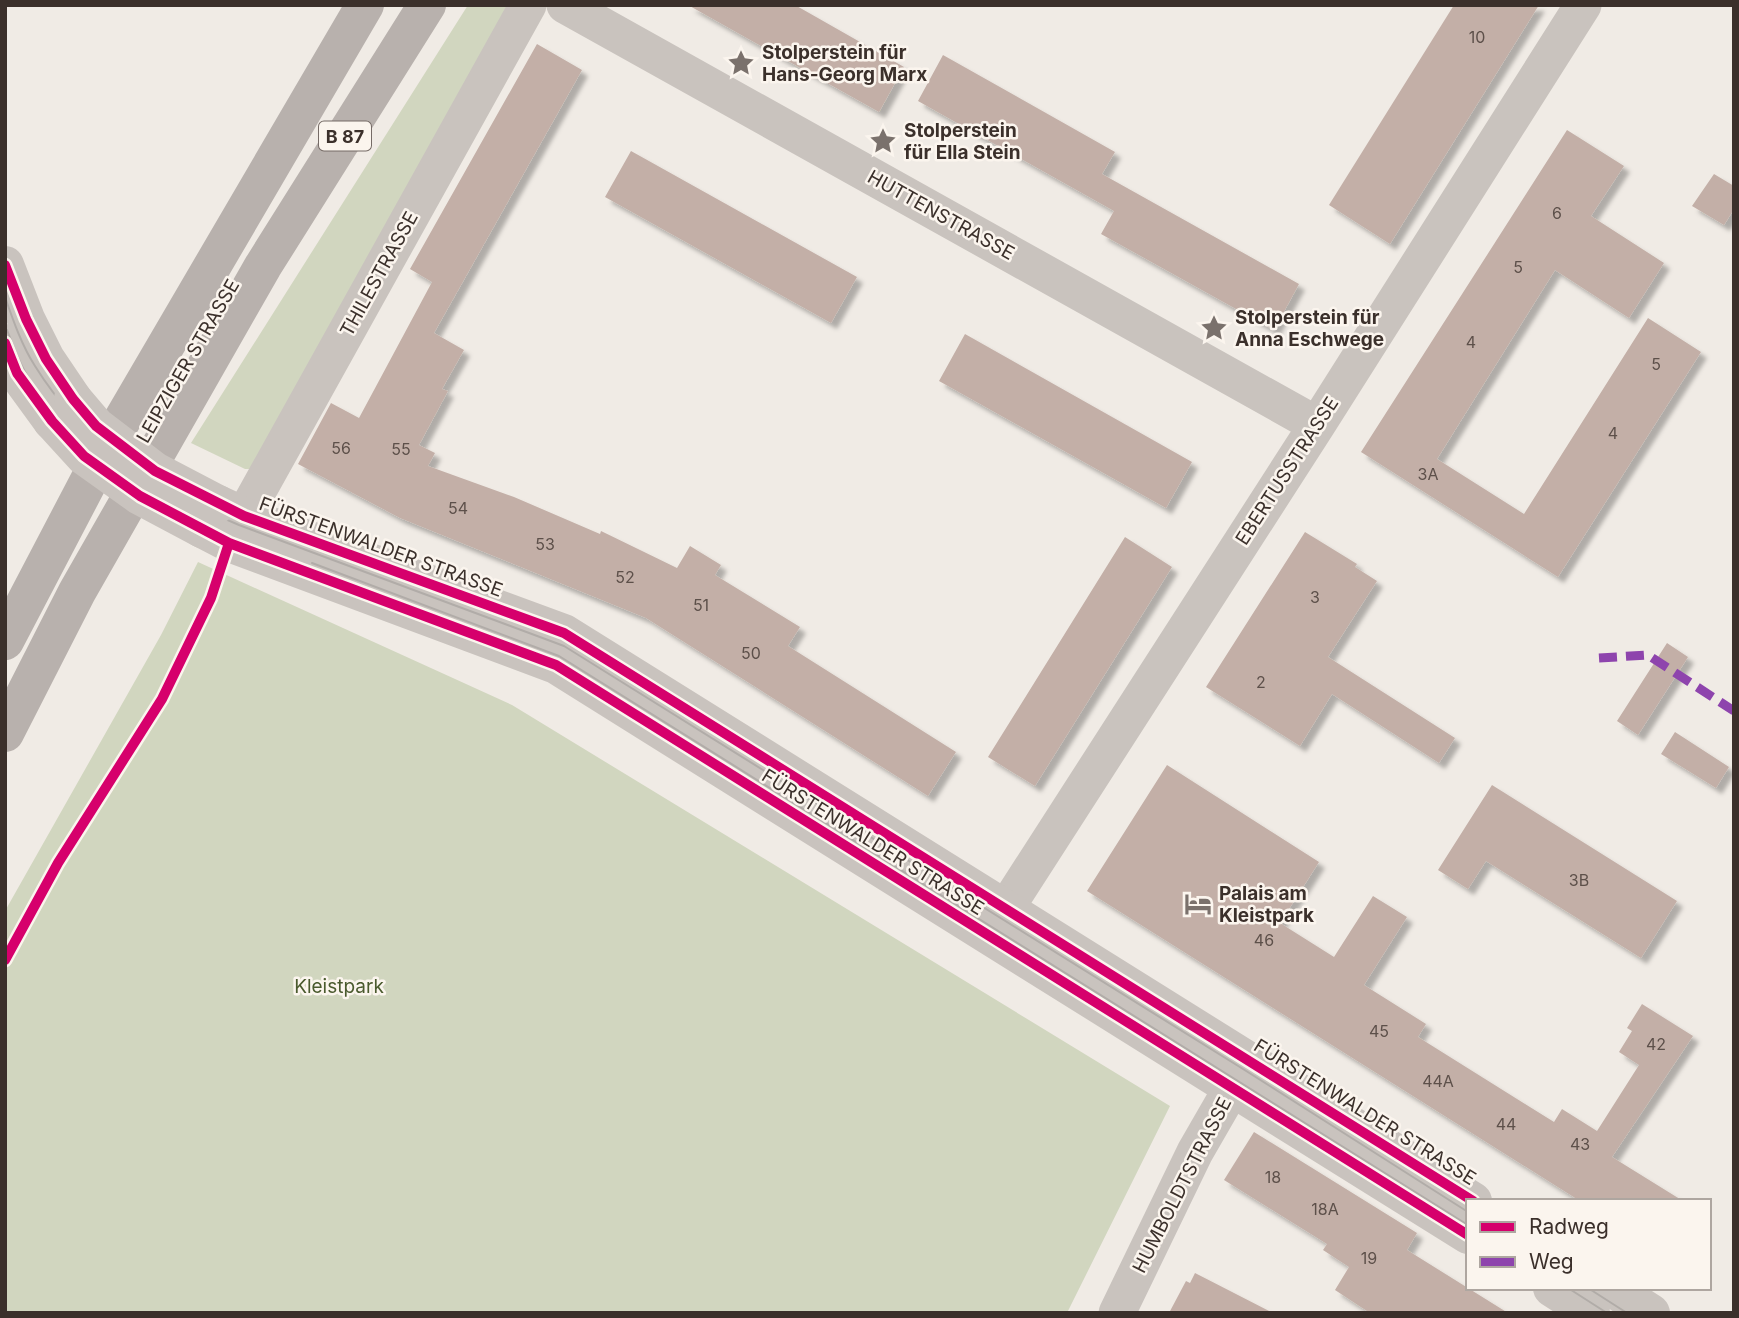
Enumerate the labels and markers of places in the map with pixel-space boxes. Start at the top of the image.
place label: Stolperstein für Hans-Georg Marx [762,41,927,86]
place icon: Stolperstein für Hans-Georg Marx [726,48,756,78]
place label: Stolperstein für Ella Stein [904,119,1021,164]
place icon: Stolperstein für Ella Stein [868,126,898,156]
place label: Stolperstein für Anna Eschwege [1235,306,1384,351]
place icon: Stolperstein für Anna Eschwege [1199,313,1229,343]
place label: Palais am Kleistpark [1219,882,1314,927]
hotel icon: Palais am Kleistpark [1183,889,1213,919]

